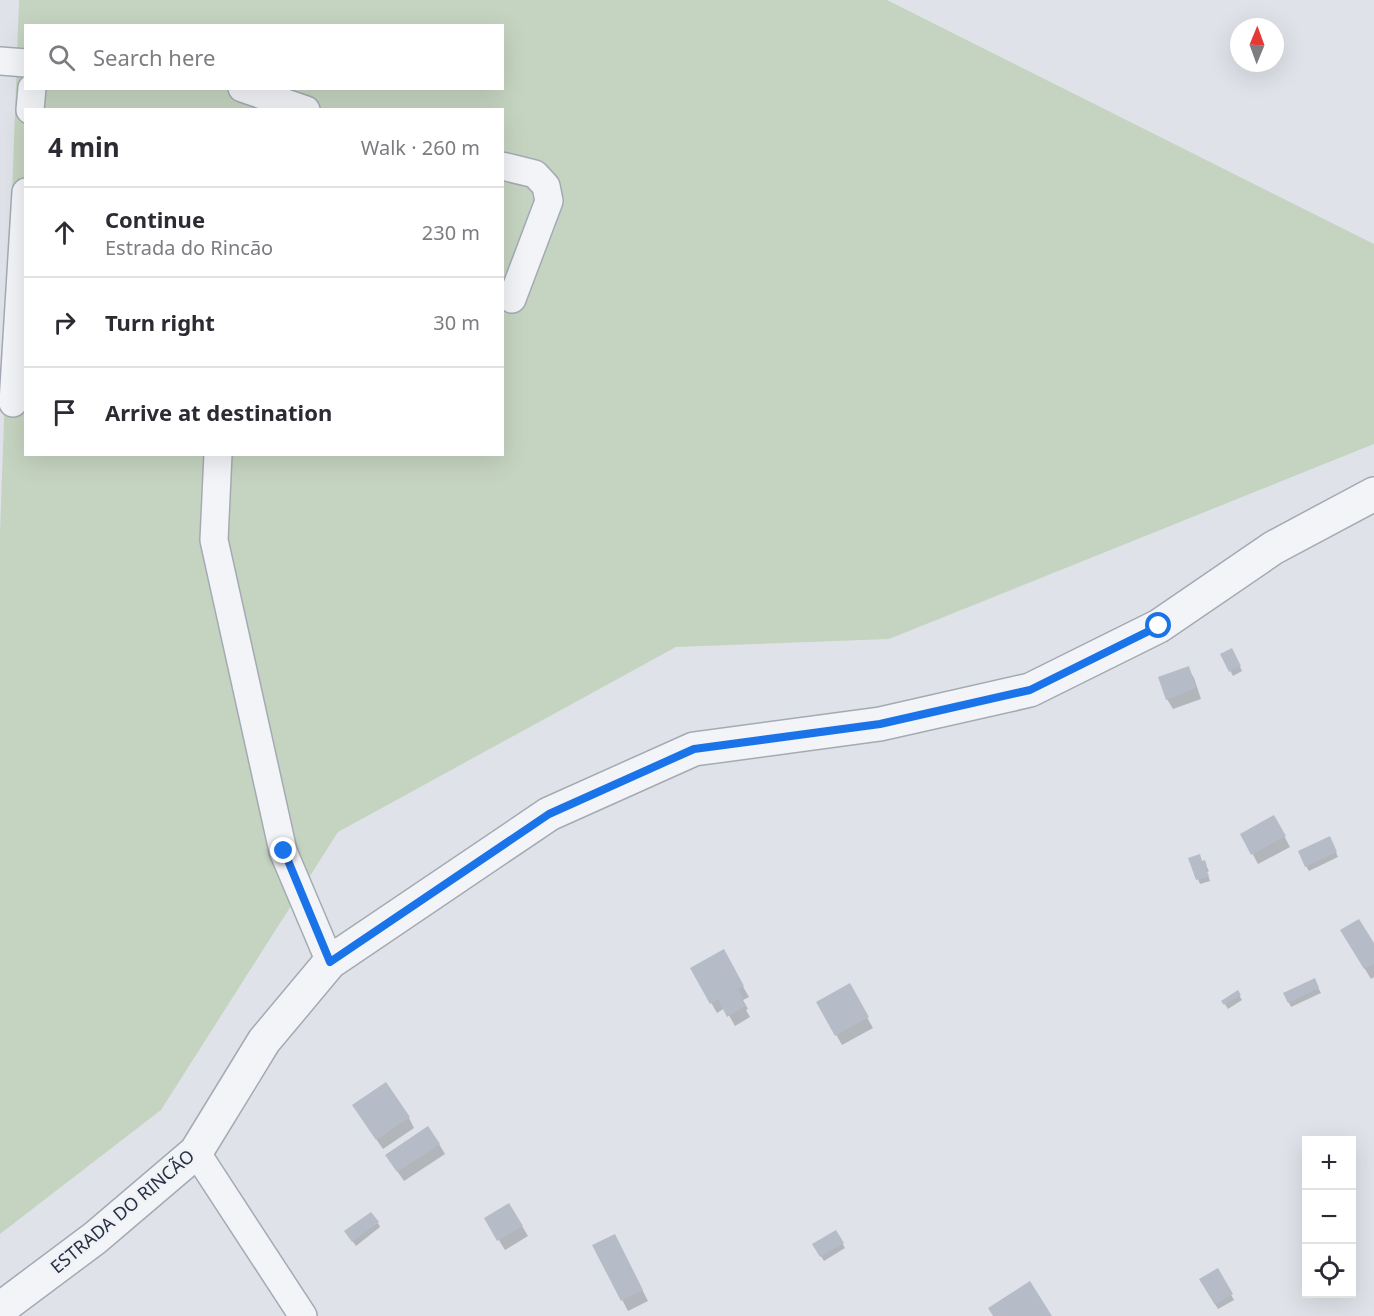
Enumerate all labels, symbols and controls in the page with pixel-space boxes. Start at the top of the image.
north arrow [1230,18,1284,72]
search box [24,24,504,90]
icon: search [45,41,78,74]
text: Search here [93,42,215,72]
text: 4 min [48,129,120,165]
text: Walk · 260 m [361,134,480,161]
text: Continue [105,204,205,234]
icon: ahead [48,216,81,249]
text: 230 m [422,219,480,246]
text: Estrada do Rincão [105,234,273,261]
icon: right [48,306,81,339]
text: Turn right [105,307,215,337]
text: 30 m [433,309,480,336]
icon: arrive [48,396,81,429]
text: Arrive at destination [105,397,332,427]
route start [1145,612,1171,638]
route end [270,837,296,863]
map controls [1302,1136,1356,1298]
button: + [1302,1136,1356,1190]
street label: ESTRADA DO RINCÃO [45,1144,199,1278]
button: − [1302,1190,1356,1244]
button: locate [1302,1244,1356,1298]

